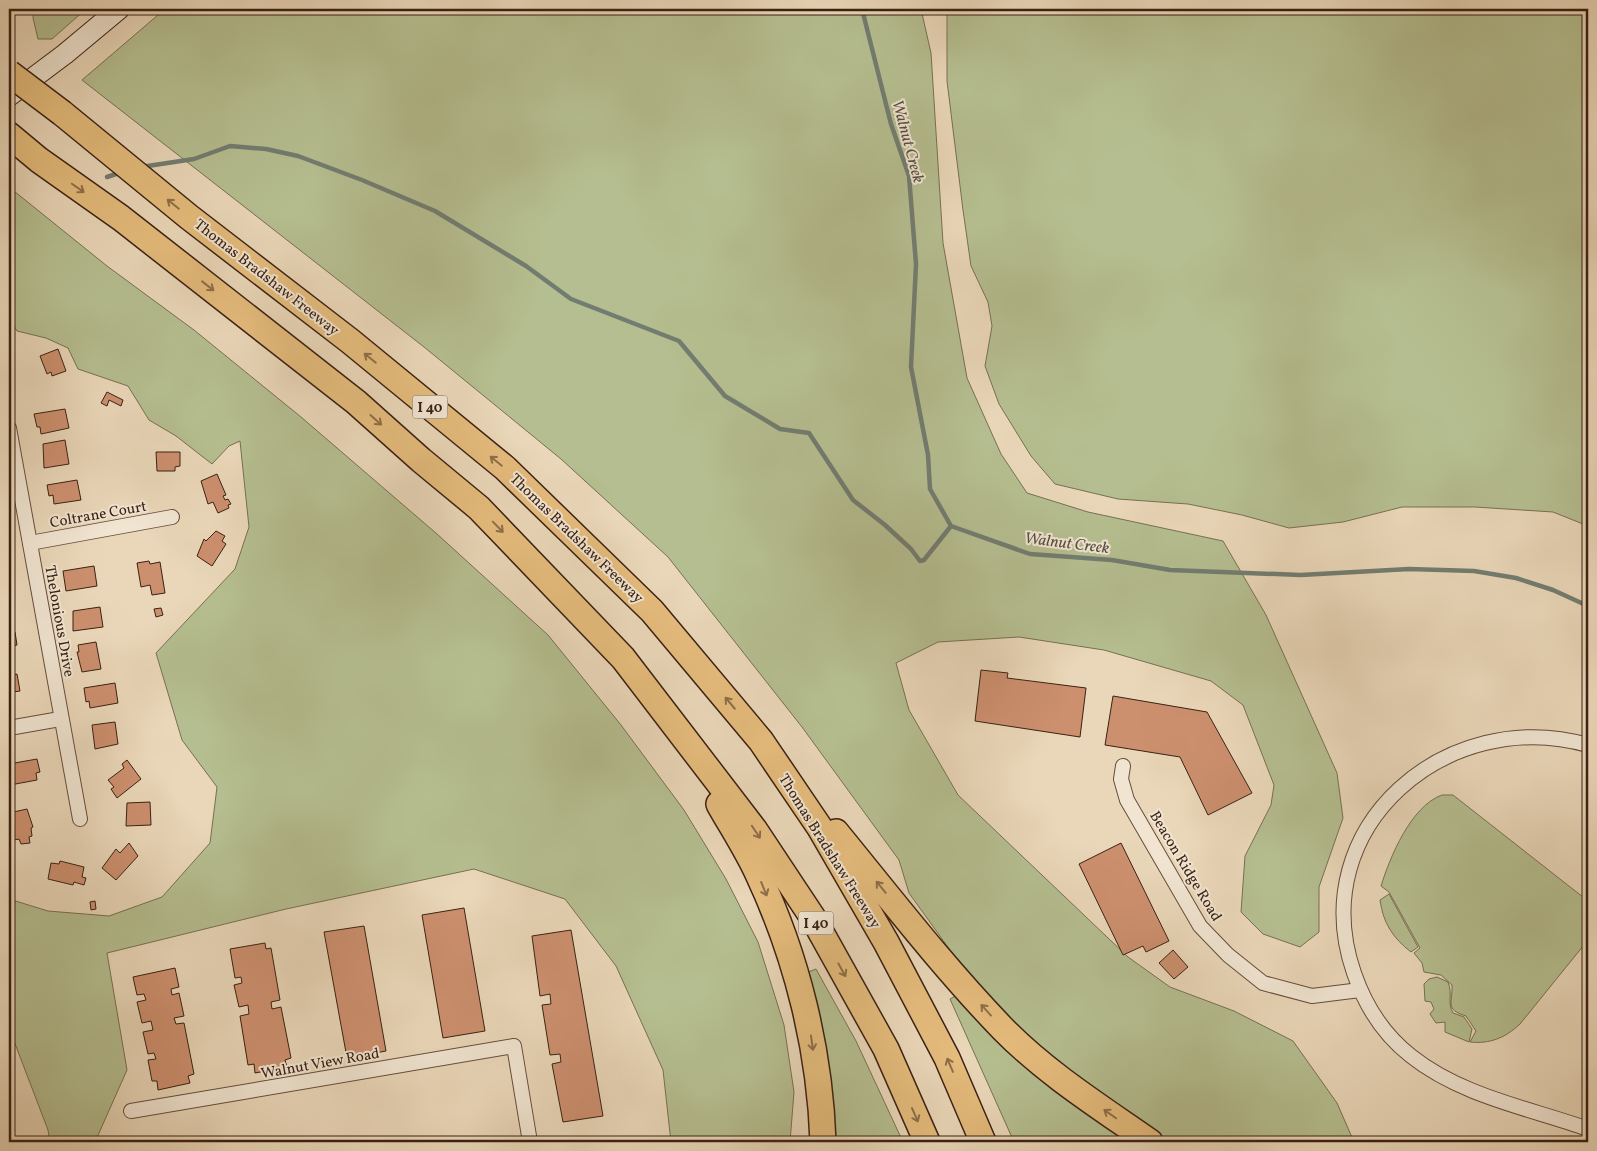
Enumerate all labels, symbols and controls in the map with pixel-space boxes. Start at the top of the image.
water label: Walnut Creek [885,98,929,186]
one-way arrow [71,183,85,193]
one-way arrow [167,198,180,209]
street label: Thomas Bradshaw Freeway [189,215,343,341]
one-way arrow [201,281,215,291]
one-way arrow [364,352,377,363]
road number: I 40 [412,396,448,418]
one-way arrow [369,414,382,426]
one-way arrow [489,455,502,466]
street label: Thomas Bradshaw Freeway [504,469,648,609]
street label: Coltrane Court [48,497,148,534]
one-way arrow [492,521,504,534]
water label: Walnut Creek [1023,528,1111,560]
street label: Thelonious Drive [38,564,79,679]
one-way arrow [724,697,735,710]
street label: Thomas Bradshaw Freeway [772,770,885,933]
street label: Beacon Ridge Road [1143,808,1226,926]
one-way arrow [751,825,761,839]
one-way arrow [875,880,886,893]
one-way arrow [760,881,769,896]
road number: I 40 [798,911,834,934]
one-way arrow [837,962,847,977]
one-way arrow [980,1004,992,1017]
one-way arrow [807,1035,817,1051]
street label: Walnut View Road [259,1044,381,1085]
one-way arrow [945,1058,955,1073]
one-way arrow [910,1107,920,1122]
one-way arrow [1103,1109,1117,1119]

